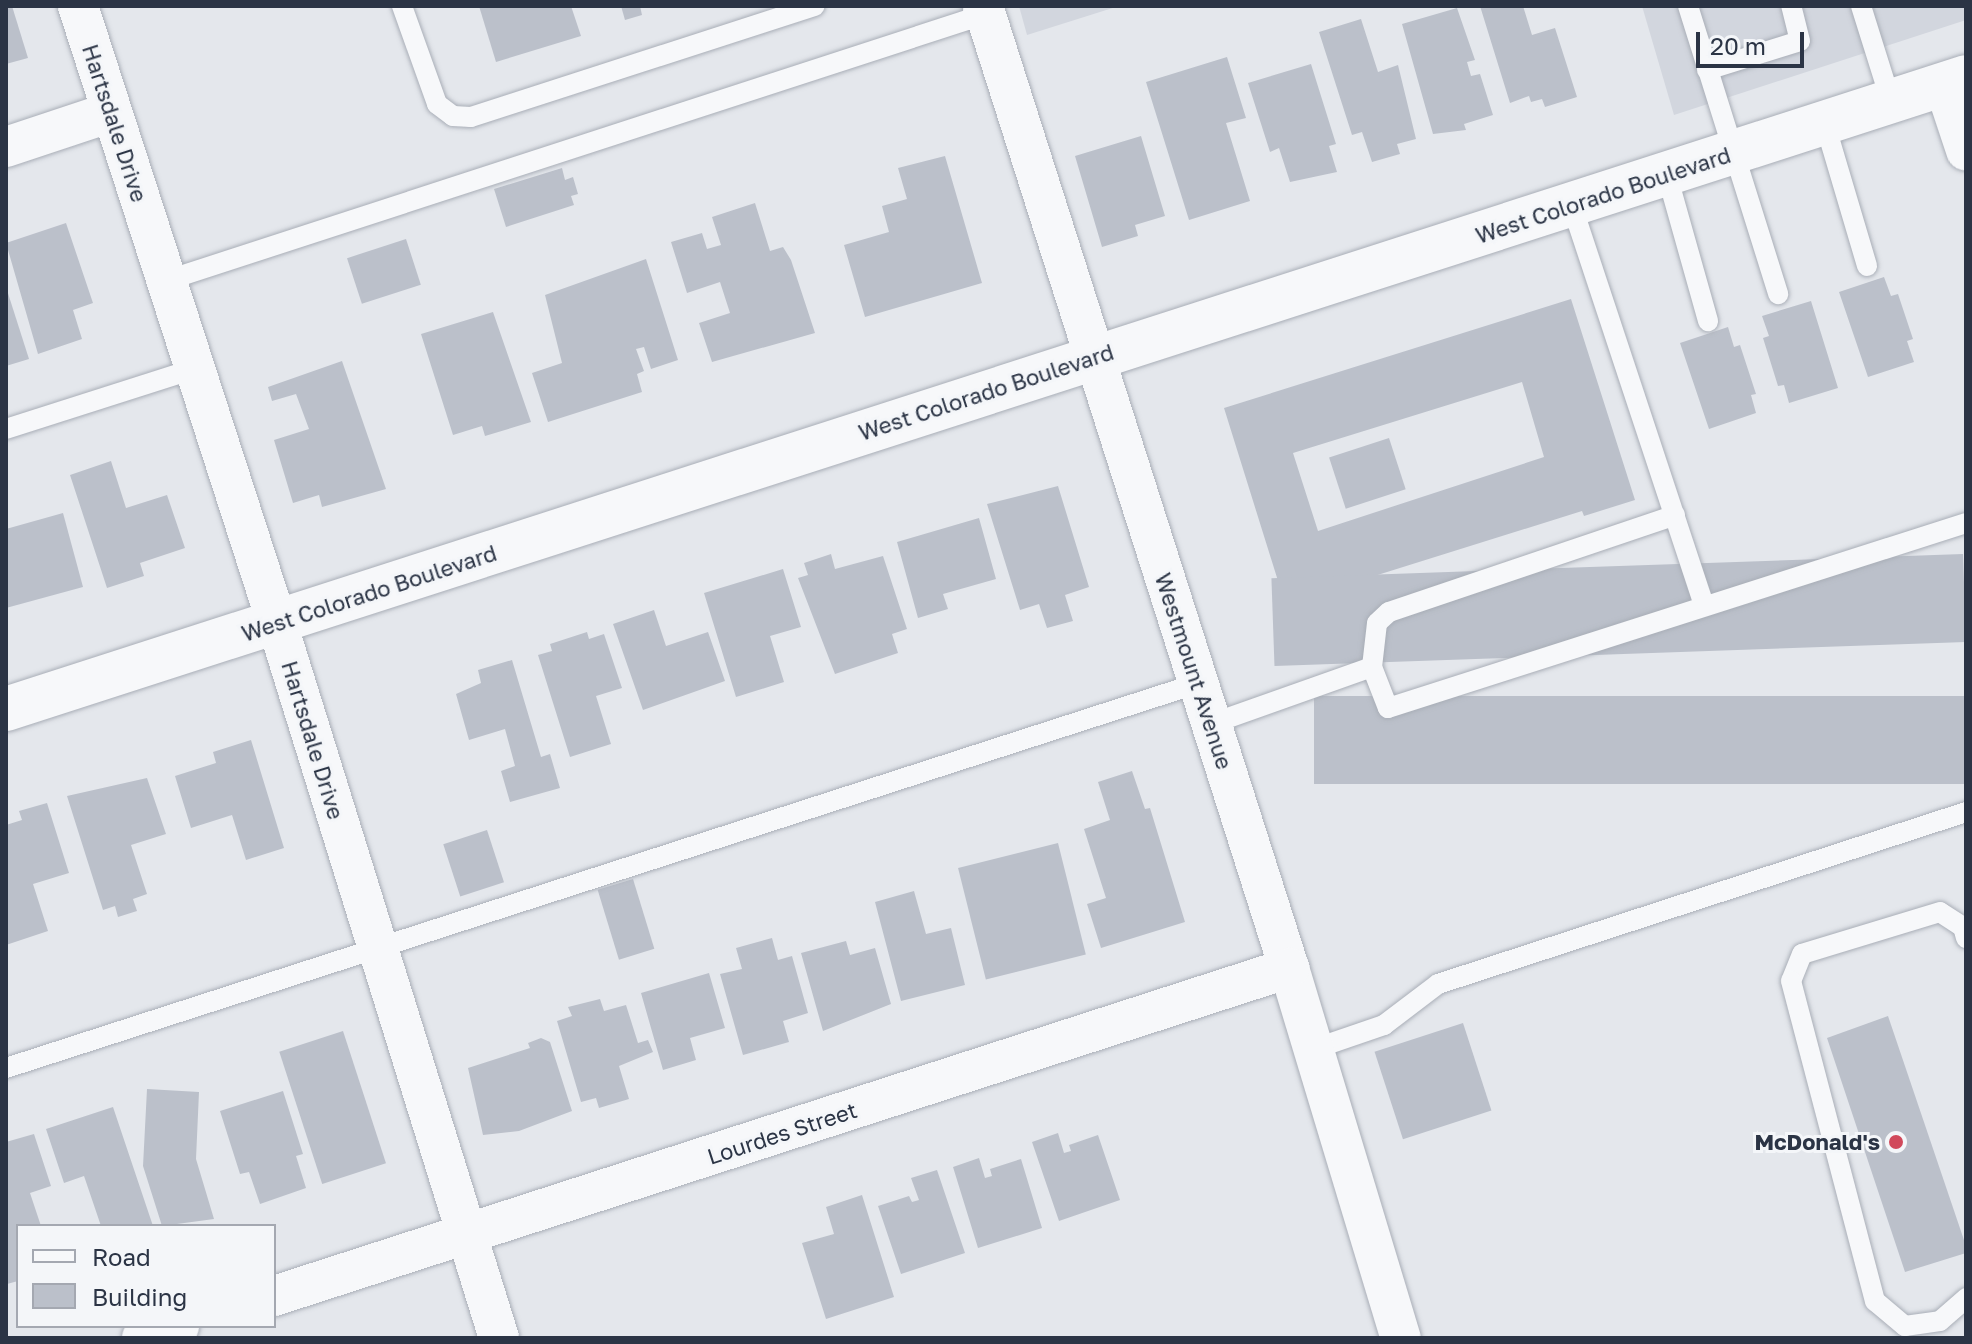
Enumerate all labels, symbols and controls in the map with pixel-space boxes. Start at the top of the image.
scale bar [1700,16,1808,66]
text: 20 m [1710,31,1766,60]
street label: Hartsdale Drive [77,41,153,205]
street label: West Colorado Boulevard [1472,141,1734,249]
street label: West Colorado Boulevard [855,338,1117,446]
street label: West Colorado Boulevard [238,539,500,647]
street label: Westmount Avenue [1150,570,1238,772]
street label: Hartsdale Drive [276,658,350,822]
street label: Lourdes Street [704,1096,860,1170]
place label: McDonald's [1754,1129,1880,1155]
marker: McDonald's [1887,1133,1905,1151]
legend [16,1224,276,1328]
text: Road [92,1242,151,1271]
text: Building [92,1282,187,1311]

